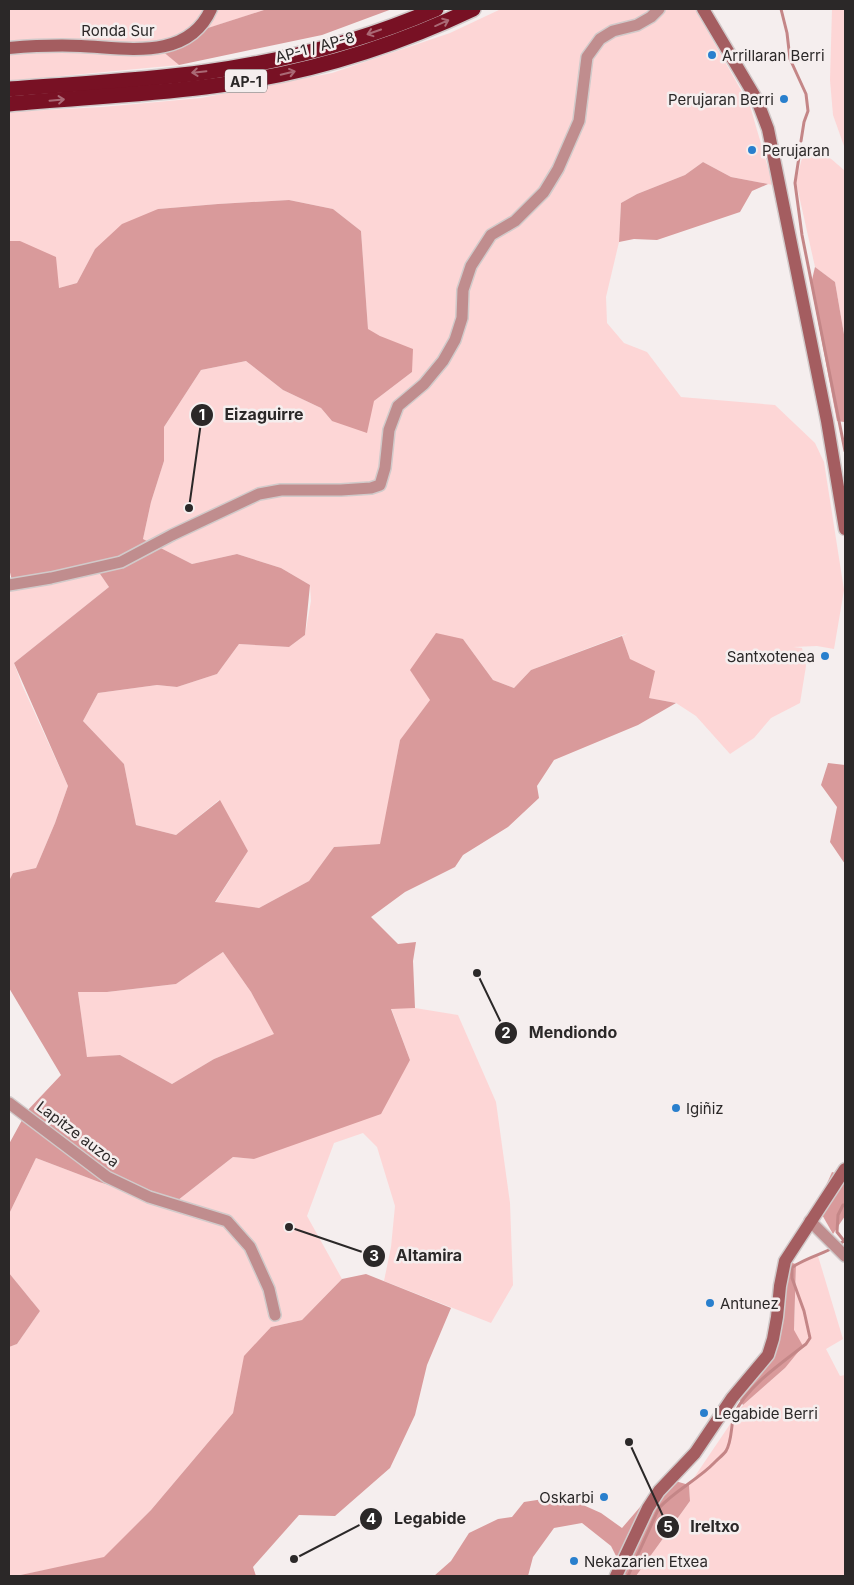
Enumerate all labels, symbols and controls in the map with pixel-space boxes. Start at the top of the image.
one-way arrow [434,17,449,27]
street label: Ronda Sur [81,21,155,40]
street label: AP-1 / AP-8 [273,27,357,67]
one-way arrow [366,28,382,37]
place label: Arrillaran Berri [722,46,825,65]
marker: Arrillaran Berri [706,49,718,61]
one-way arrow [191,67,207,77]
one-way arrow [279,68,295,77]
road number: AP-1 [225,70,267,92]
place label: Perujaran Berri [668,90,774,109]
marker: Perujaran Berri [778,93,790,105]
one-way arrow [49,96,65,105]
place label: Perujaran [762,141,830,160]
marker: Perujaran [746,144,758,156]
callout: Eizaguirre [189,399,314,430]
text: Eizaguirre [224,404,304,424]
text: 1 [199,405,205,424]
place label: Santxotenea [727,647,815,666]
marker: Santxotenea [819,650,831,662]
callout: Mendiondo [494,1017,627,1048]
text: Mendiondo [529,1022,617,1042]
text: 2 [501,1023,511,1042]
street label: Lapitze auzoa [33,1097,123,1171]
place label: Igiñiz [686,1099,724,1118]
marker: Igiñiz [670,1102,682,1114]
callout: Altamira [361,1240,473,1271]
text: Altamira [396,1245,462,1265]
text: 3 [369,1246,379,1265]
place label: Antunez [720,1294,779,1313]
marker: Antunez [704,1297,716,1309]
place label: Legabide Berri [714,1404,818,1423]
marker: Legabide Berri [698,1407,710,1419]
place label: Oskarbi [539,1488,594,1507]
marker: Oskarbi [598,1491,610,1503]
callout: Legabide [359,1503,476,1534]
text: Legabide [394,1508,466,1528]
text: 4 [366,1509,376,1528]
callout: Ireltxo [655,1511,750,1542]
text: Ireltxo [690,1516,740,1536]
text: 5 [663,1517,673,1536]
place label: Nekazarien Etxea [584,1552,708,1571]
marker: Nekazarien Etxea [568,1555,580,1567]

